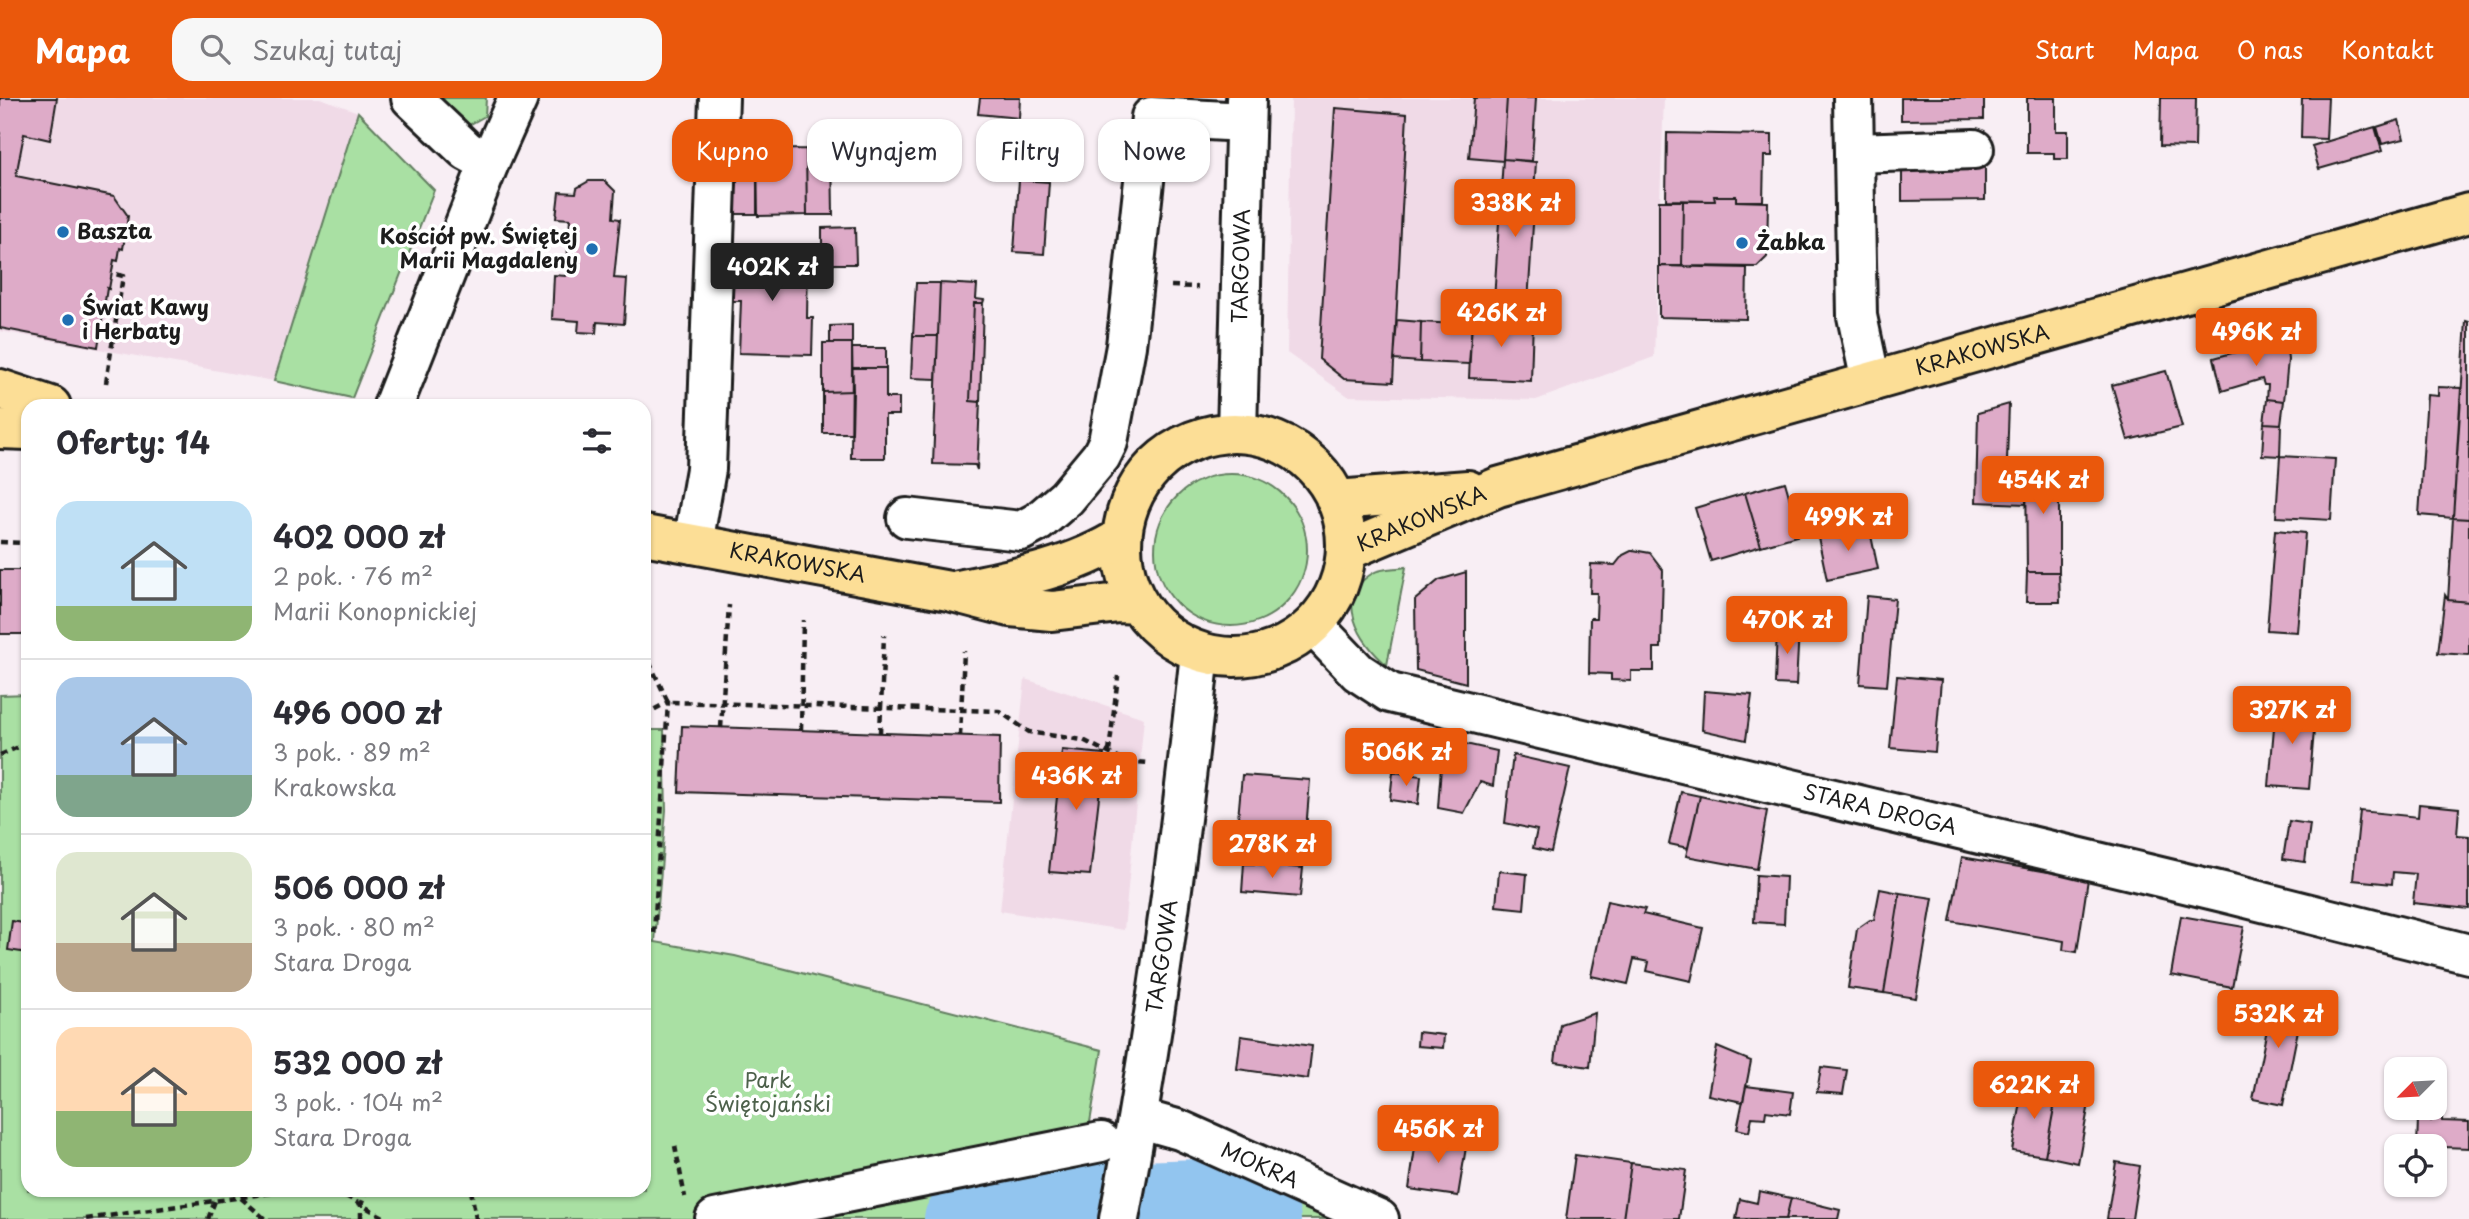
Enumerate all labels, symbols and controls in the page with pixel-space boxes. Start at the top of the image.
search box [172,18,662,81]
text: Mapa [35,24,130,74]
icon: search [196,30,234,68]
text: Szukaj tutaj [252,30,402,69]
text: Start [2035,31,2095,67]
text: Mapa [2133,31,2199,67]
text: O nas [2237,31,2303,67]
text: Kontakt [2341,31,2434,67]
chip: Kupno [672,119,793,182]
chip: Wynajem [807,119,962,182]
chip: Filtry [976,119,1084,182]
chip: Nowe [1098,119,1210,182]
pin: 338K zł [1450,180,1580,239]
text: 338K zł [1470,184,1560,219]
street label: TARGOWA [1222,208,1257,324]
place label: Baszta [77,214,152,246]
place label: Kościół pw. Świętej Marii Magdaleny [380,219,578,275]
marker: Baszta [55,224,71,240]
place label: Żabka [1756,225,1825,257]
marker: Żabka [1734,235,1750,251]
marker: Kościół pw. Świętej Marii Magdaleny [584,241,600,257]
pin: 402K zł [707,244,837,303]
text: 402K zł [727,248,817,283]
pin: 426K zł [1436,289,1566,349]
place label: Świat Kawy i Herbaty [82,290,209,346]
text: 426K zł [1457,294,1545,329]
pin: 496K zł [2191,308,2321,368]
marker: Świat Kawy i Herbaty [60,312,76,328]
text: 496K zł [2212,313,2300,348]
street label: KRAKOWSKA [1911,314,2053,383]
text: Oferty: 14 [56,419,210,464]
icon: filters [578,422,616,460]
pin: 454K zł [1978,456,2108,516]
text: 454K zł [1998,461,2088,496]
street label: KRAKOWSKA [1351,476,1491,559]
pin: 499K zł [1783,494,1913,553]
text: 499K zł [1804,498,1892,533]
text: 402 000 zł [273,513,444,558]
icon: home [112,529,196,613]
street label: KRAKOWSKA [727,533,869,589]
text: 2 pok. · 76 m² [273,558,433,593]
text: Marii Konopnickiej [273,593,477,628]
pin: 470K zł [1722,596,1852,656]
text: 470K zł [1742,601,1832,636]
pin: 327K zł [2227,686,2357,746]
text: 496 000 zł [273,689,441,734]
text: 327K zł [2249,691,2335,726]
icon: home [112,705,196,789]
pin: 506K zł [1341,728,1471,788]
text: 506K zł [1361,733,1451,768]
text: 3 pok. · 89 m² [273,734,431,769]
pin: 436K zł [1011,752,1141,812]
text: 436K zł [1031,757,1121,792]
text: Krakowska [273,769,396,804]
street label: STARA DROGA [1800,774,1961,842]
pin: 278K zł [1207,820,1337,880]
text: 278K zł [1229,825,1315,860]
text: 506 000 zł [273,864,444,909]
icon: home [112,880,196,964]
street label: TARGOWA [1136,897,1184,1015]
text: 3 pok. · 80 m² [273,909,435,944]
text: Stara Droga [273,944,411,979]
pin: 532K zł [2213,990,2343,1050]
text: 532K zł [2233,995,2323,1030]
text: 532 000 zł [273,1039,441,1084]
icon: home [112,1055,196,1139]
north arrow [2384,1057,2446,1120]
map controls [2384,1057,2447,1197]
pin: 622K zł [1969,1062,2099,1121]
park label: Park Świętojański [705,1063,831,1119]
text: 622K zł [1989,1066,2079,1101]
text: 3 pok. · 104 m² [273,1084,443,1119]
pin: 456K zł [1373,1105,1503,1165]
text: 456K zł [1394,1110,1482,1145]
text: Stara Droga [273,1119,411,1154]
street label: MOKRA [1216,1132,1305,1195]
button: locate [2384,1134,2447,1197]

